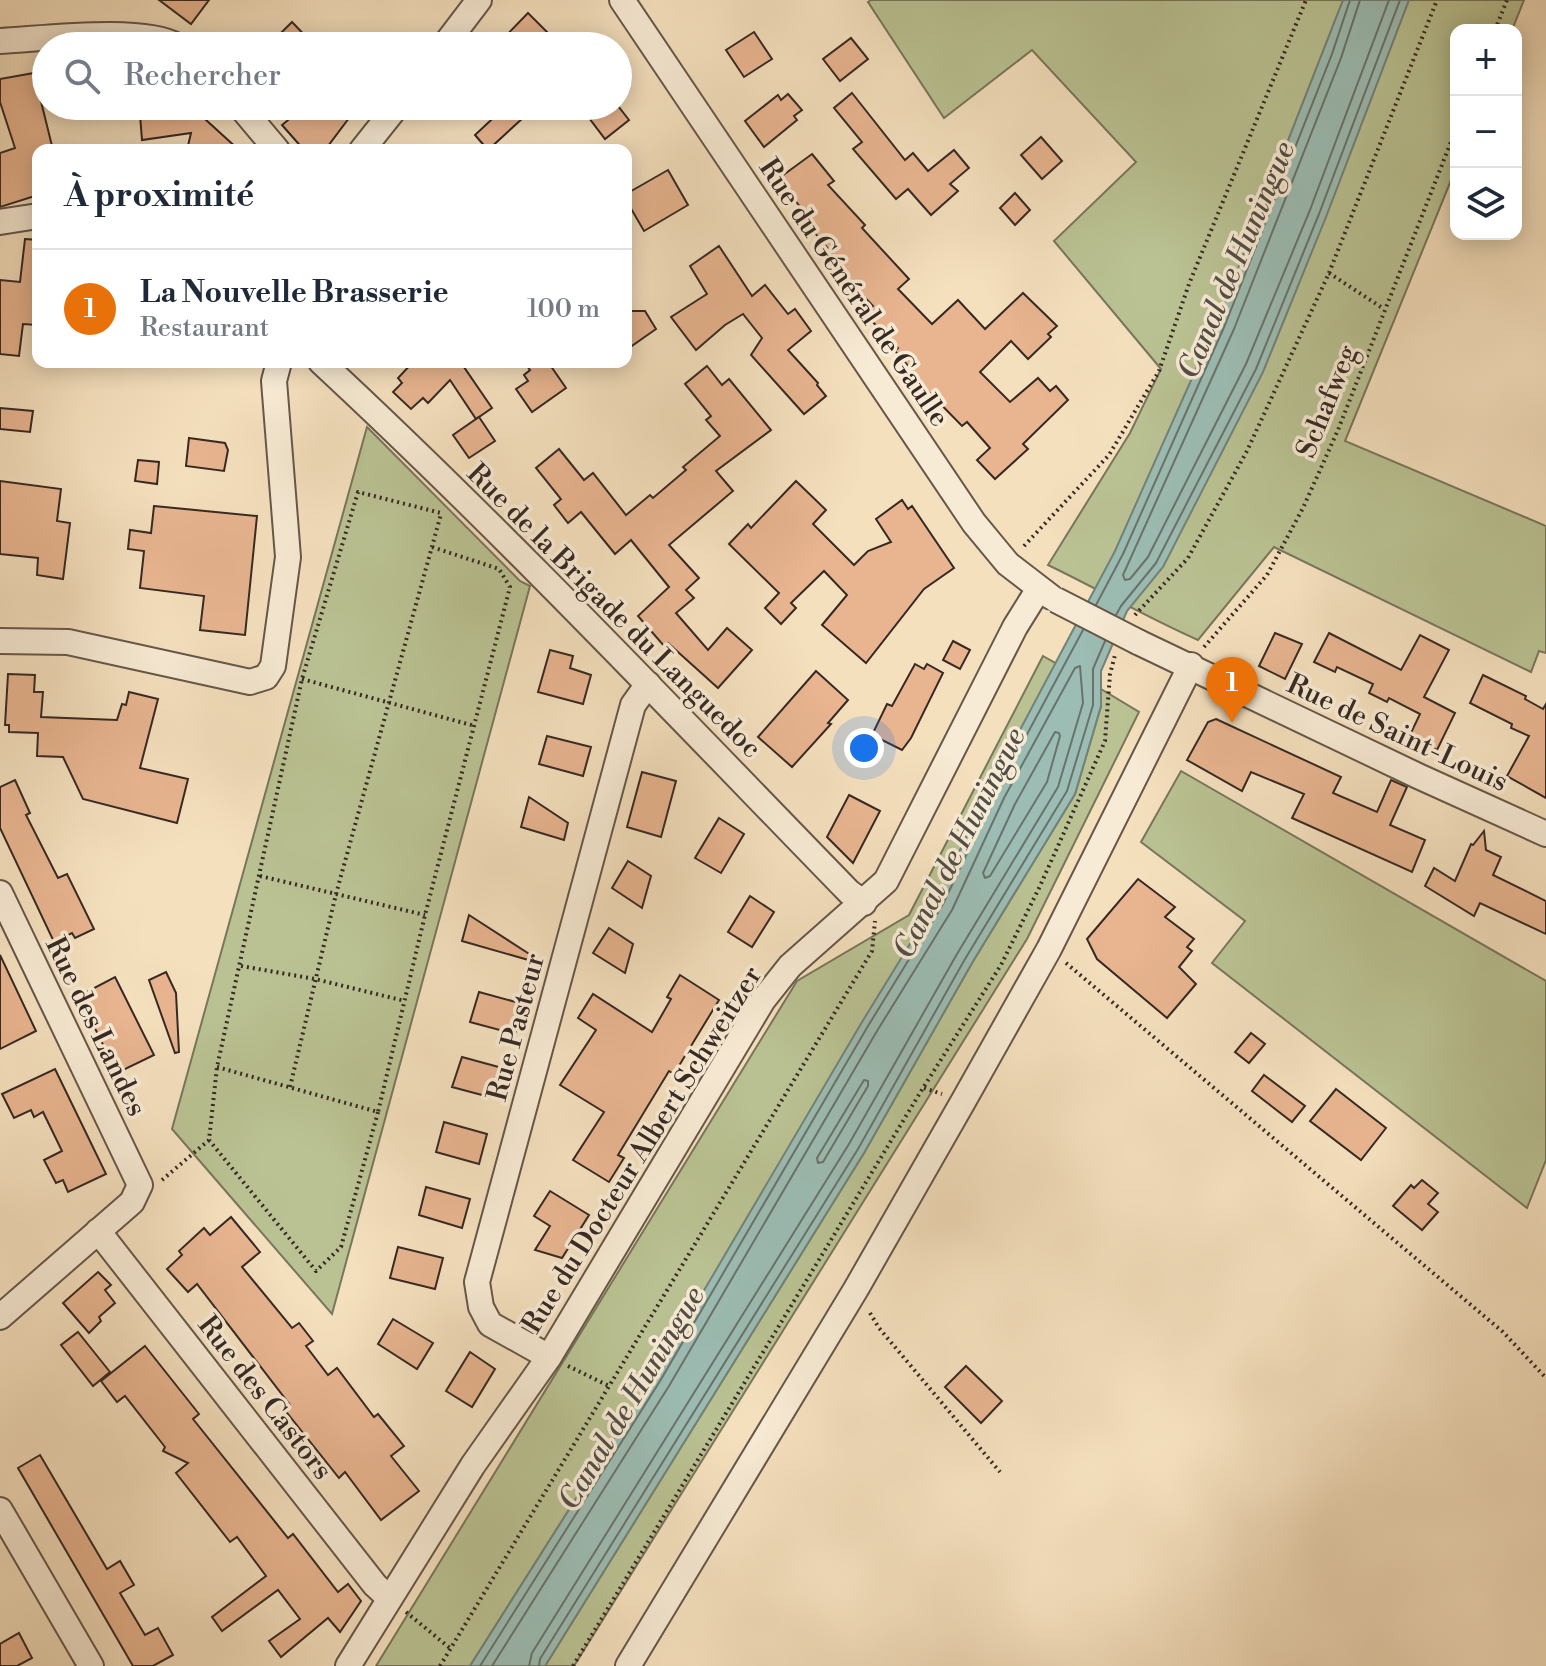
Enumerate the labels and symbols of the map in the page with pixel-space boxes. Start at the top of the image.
water label: Canal de Huningue [1170,136,1304,385]
street label: Rue du Général de Gaulle [751,152,957,434]
street label: Schafweg [1289,340,1366,463]
street label: Rue de la Brigade du Languedoc [459,456,769,766]
pin: 1 [1206,657,1258,723]
street label: Rue de Saint-Louis [1281,667,1513,800]
water label: Canal de Huningue [885,722,1034,965]
your location [844,728,884,768]
street label: Rue des Landes [37,931,154,1122]
street label: Rue Pasteur [480,950,553,1105]
street label: Rue du Docteur Albert Schweitzer [514,960,770,1340]
water label: Canal de Huningue [550,1280,714,1517]
street label: Rue des Castors [190,1309,340,1487]

